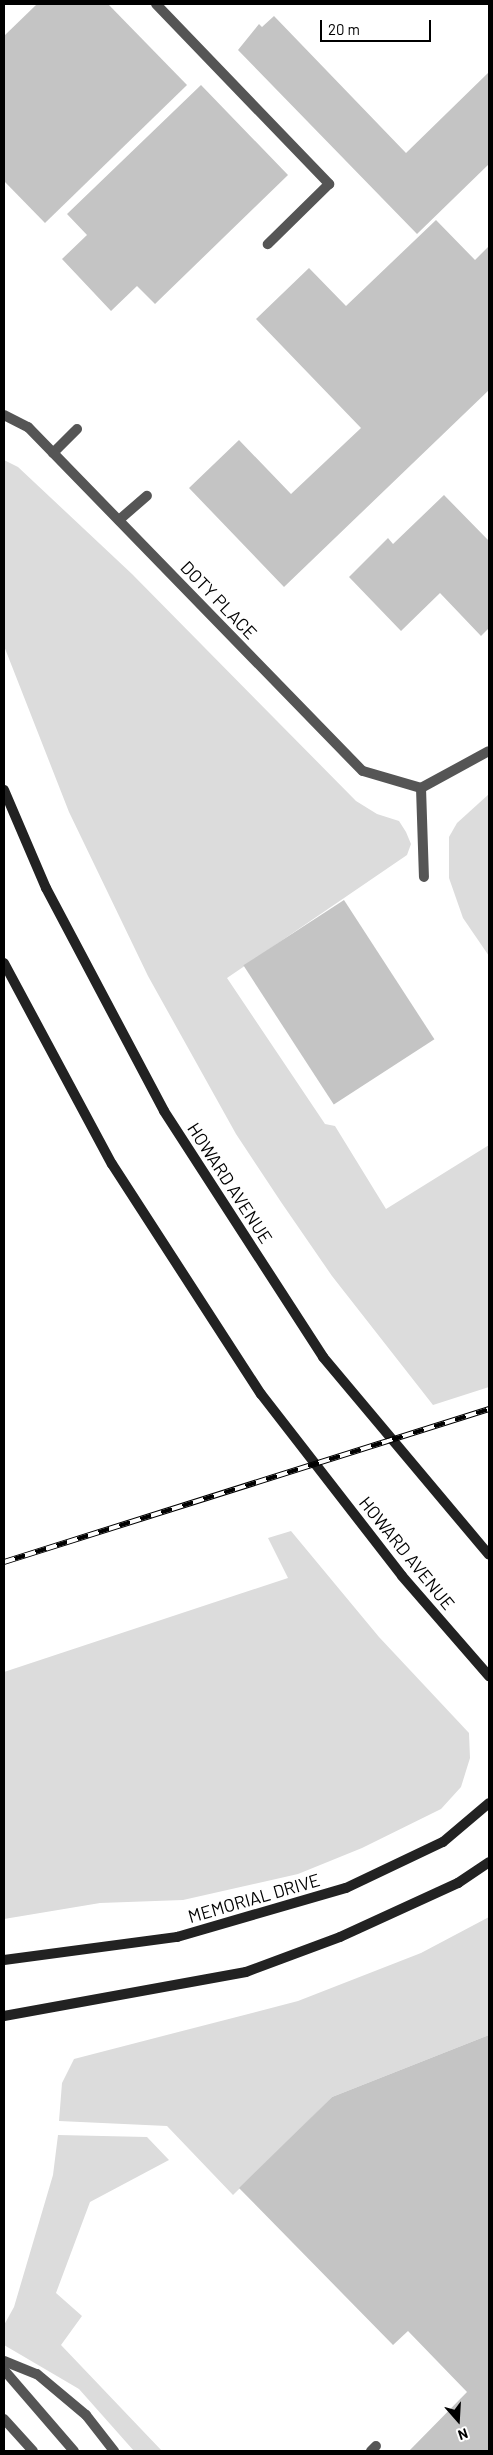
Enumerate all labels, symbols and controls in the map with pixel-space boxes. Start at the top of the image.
scale bar [323,10,434,42]
text: 20 m [328,20,360,38]
street label: DOTY PLACE [176,556,262,644]
street label: HOWARD AVENUE [183,1119,277,1247]
street label: HOWARD AVENUE [355,1492,459,1614]
street label: MEMORIAL DRIVE [186,1869,322,1927]
north arrow [433,2395,483,2445]
text: N [456,2425,470,2444]

